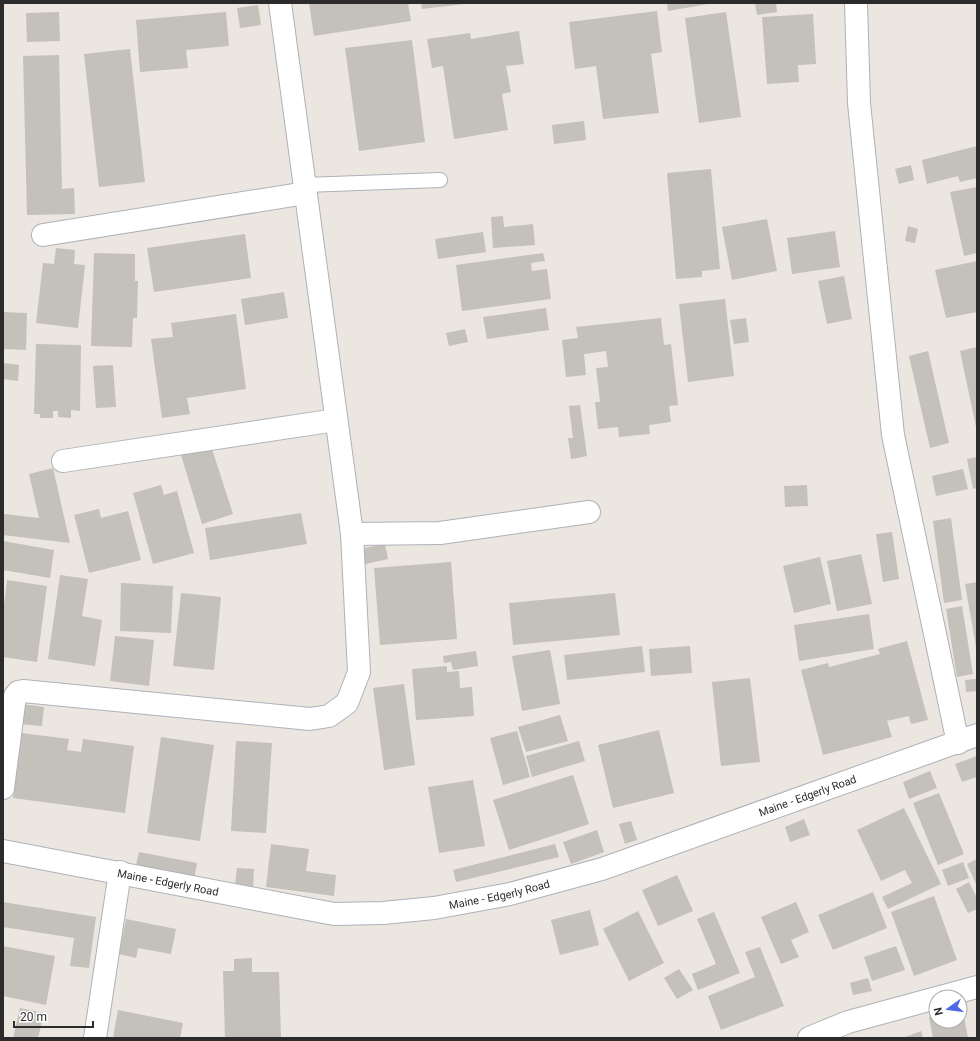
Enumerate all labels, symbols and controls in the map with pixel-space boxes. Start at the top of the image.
street label: Maine - Edgerly Road [757,773,858,819]
street label: Maine - Edgerly Road [116,867,220,899]
street label: Maine - Edgerly Road [448,877,551,912]
north arrow [928,989,968,1029]
scale bar [14,1003,93,1029]
text: N [931,1006,946,1017]
text: 20 m [20,1010,47,1024]

